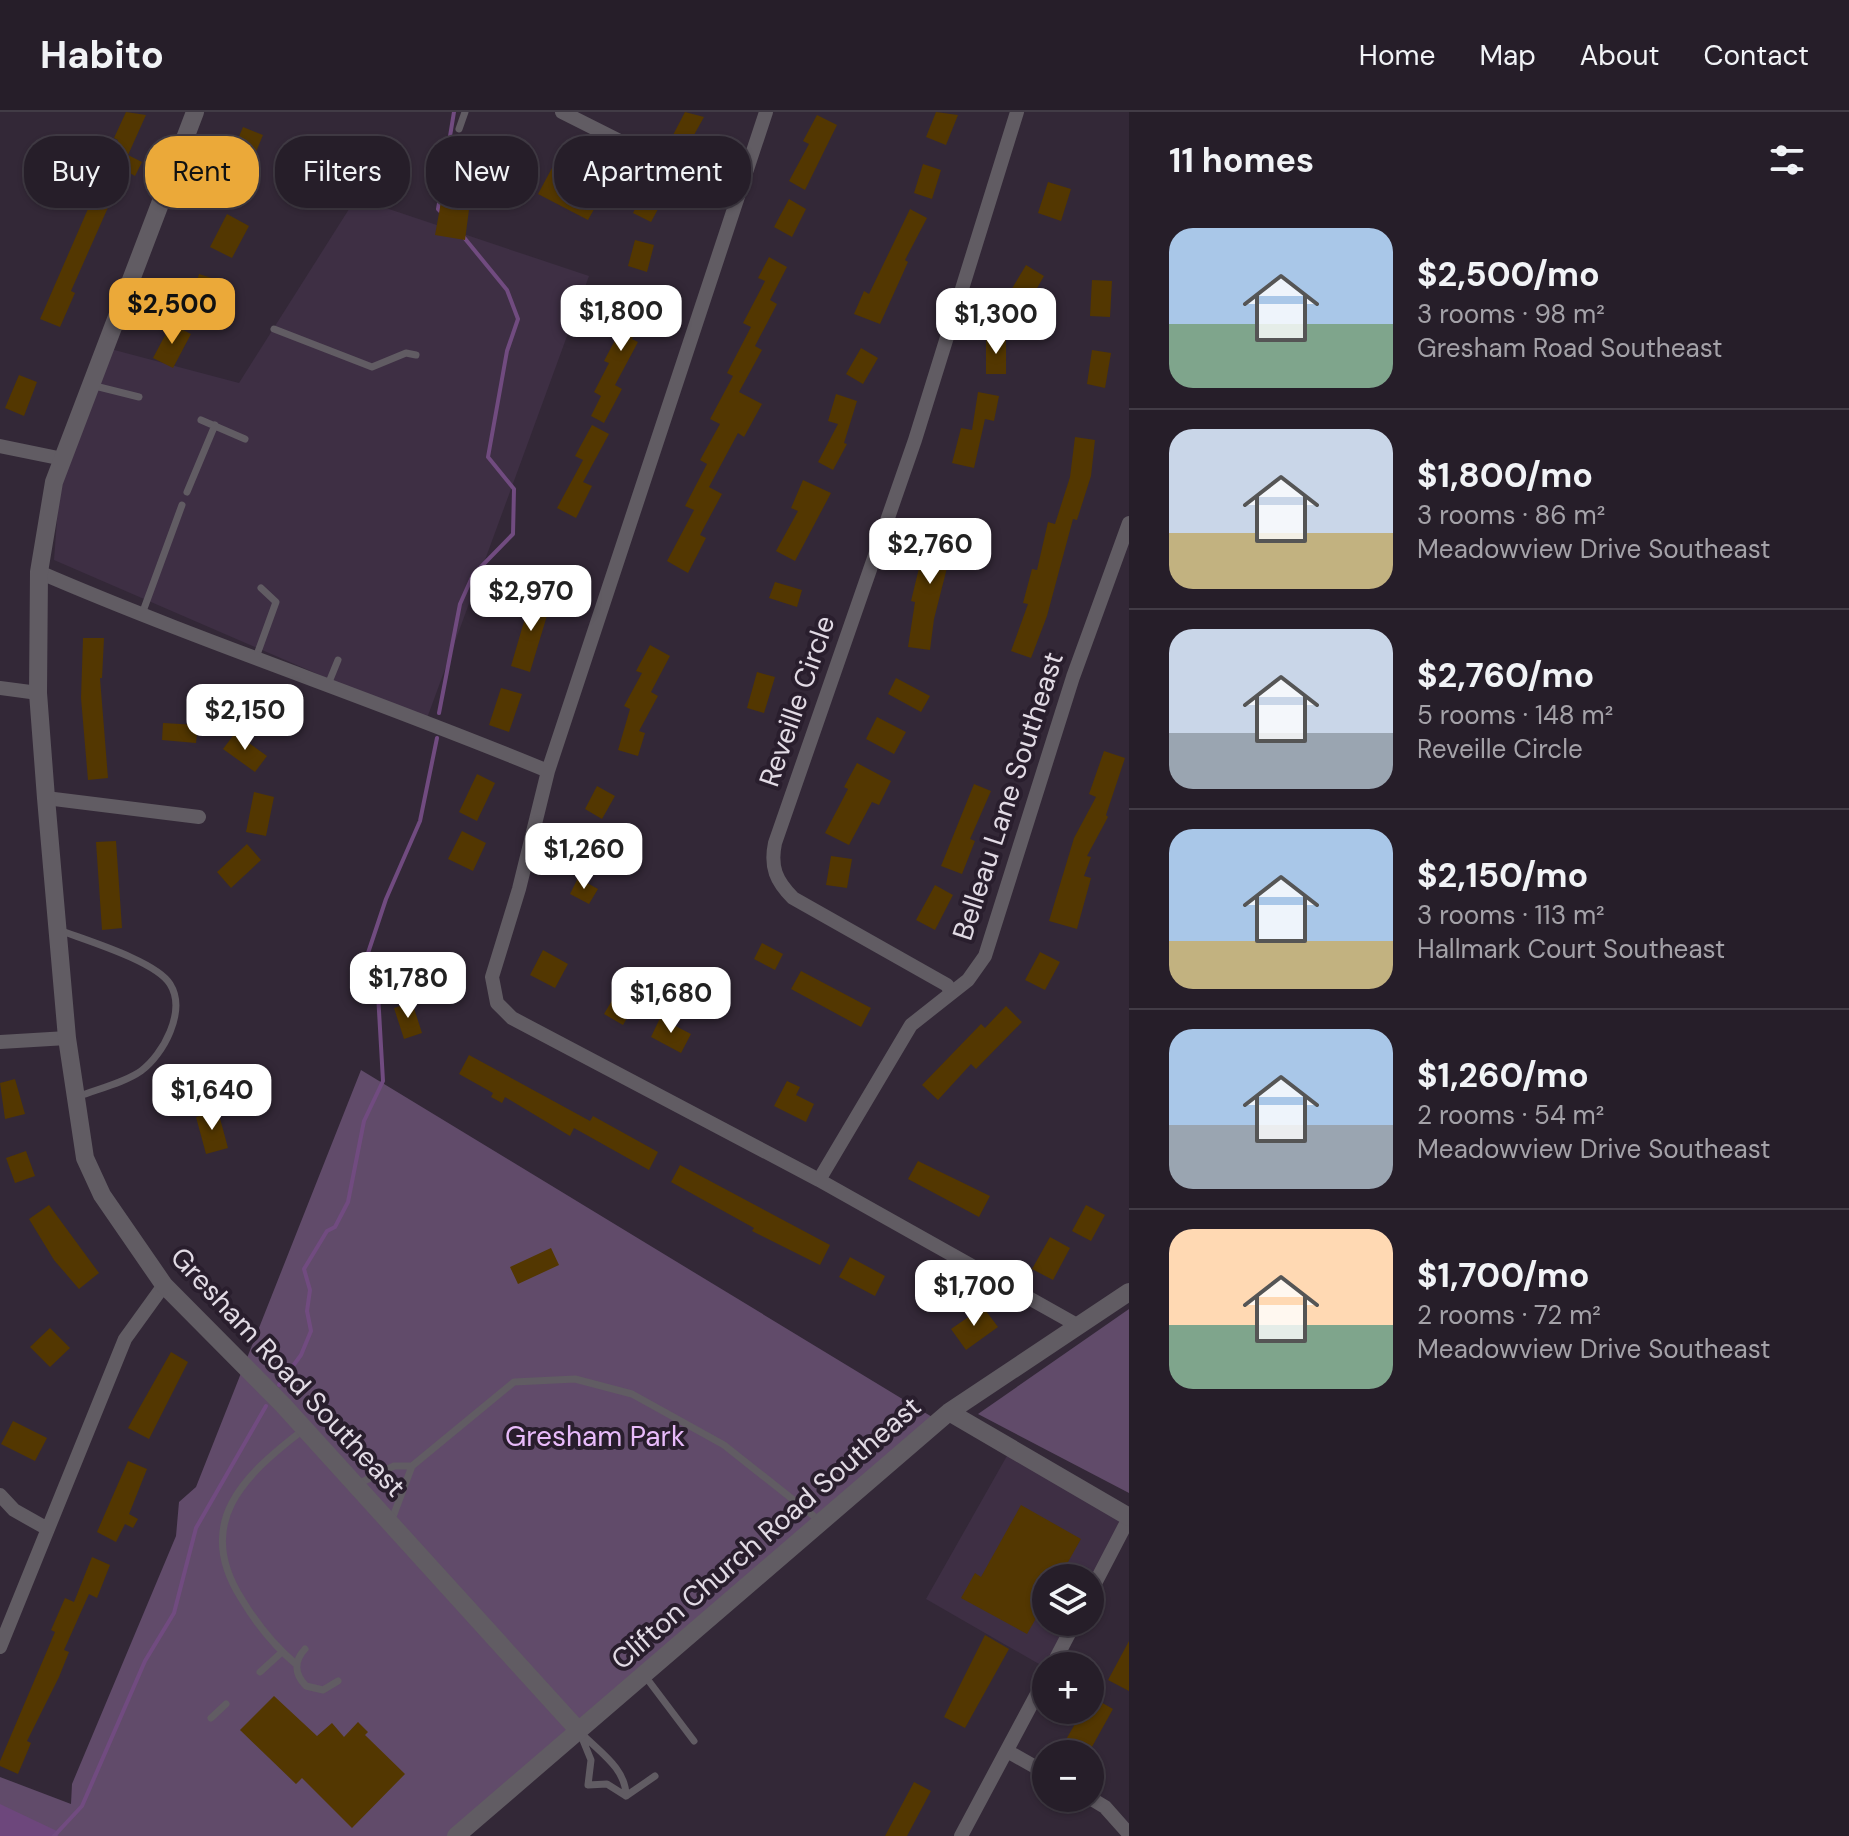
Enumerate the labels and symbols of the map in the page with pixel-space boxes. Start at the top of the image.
pin: $2,500 [107,278,237,346]
pin: $1,800 [556,285,686,353]
pin: $1,300 [931,288,1061,356]
pin: $2,760 [865,518,995,586]
pin: $2,970 [466,565,596,633]
street label: Reveille Circle [750,611,844,791]
street label: Belleau Lane Southeast [944,647,1072,945]
pin: $2,150 [180,684,310,752]
pin: $1,260 [519,823,649,891]
pin: $1,780 [343,952,473,1020]
pin: $1,680 [606,967,736,1035]
pin: $1,640 [147,1064,277,1132]
street label: Gresham Road Southeast [162,1239,414,1505]
pin: $1,700 [909,1260,1039,1328]
street label: Clifton Church Road Southeast [603,1388,929,1678]
park label: Gresham Park [505,1418,685,1455]

